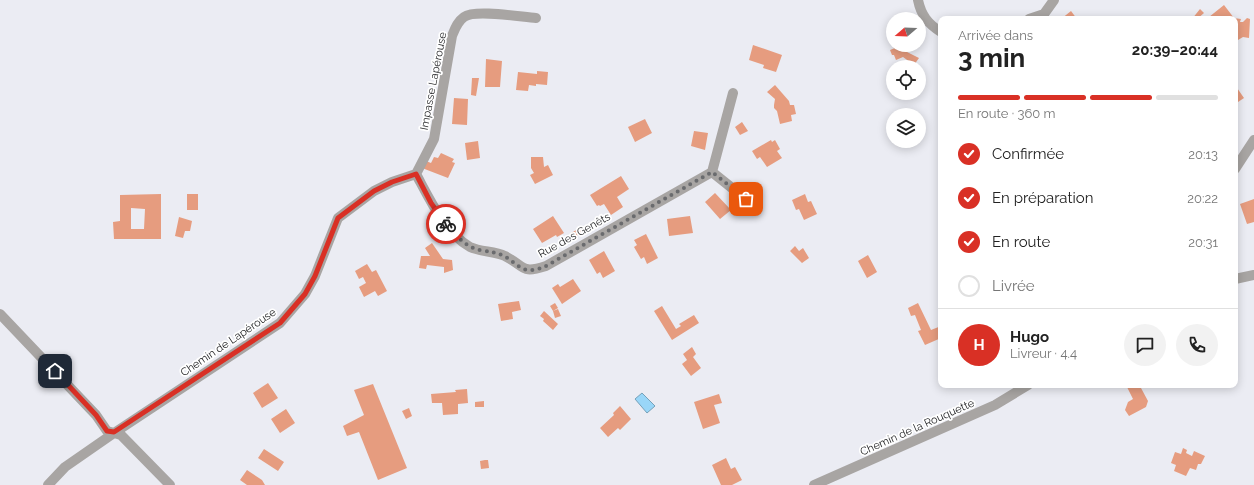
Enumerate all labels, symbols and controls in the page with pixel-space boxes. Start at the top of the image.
north arrow [886,12,926,52]
map controls [886,12,926,148]
text: Arrivée dans [958,28,1033,43]
street label: Impasse Lapérouse [418,30,449,131]
text: 20:39–20:44 [1132,41,1218,59]
text: 3 min [958,43,1025,73]
button: locate [886,60,926,100]
text: En route · 360 m [958,106,1056,121]
button: layers [886,108,926,148]
icon: check [958,143,980,165]
text: Confirmée [992,145,1064,163]
text: 20:13 [1188,147,1218,162]
pin [729,182,763,216]
icon: check [958,187,980,209]
icon: bag [735,188,757,210]
text: En préparation [992,189,1093,207]
text: 20:22 [1187,191,1218,206]
courier [426,204,466,244]
street label: Rue des Genêts [536,210,613,261]
icon: bike [435,213,457,235]
icon: check [958,231,980,253]
text: En route [992,233,1050,251]
text: 20:31 [1188,235,1218,250]
text: Livrée [992,277,1035,295]
street label: Chemin de Lapérouse [178,305,279,379]
button: chat [1124,324,1166,366]
button: phone [1176,324,1218,366]
text: Hugo [1010,328,1049,346]
text: H [973,336,985,354]
text: Livreur · 4.4 [1010,346,1077,361]
pin [38,354,72,388]
icon: home [44,360,66,382]
street label: Chemin de la Rouquette [858,396,977,459]

